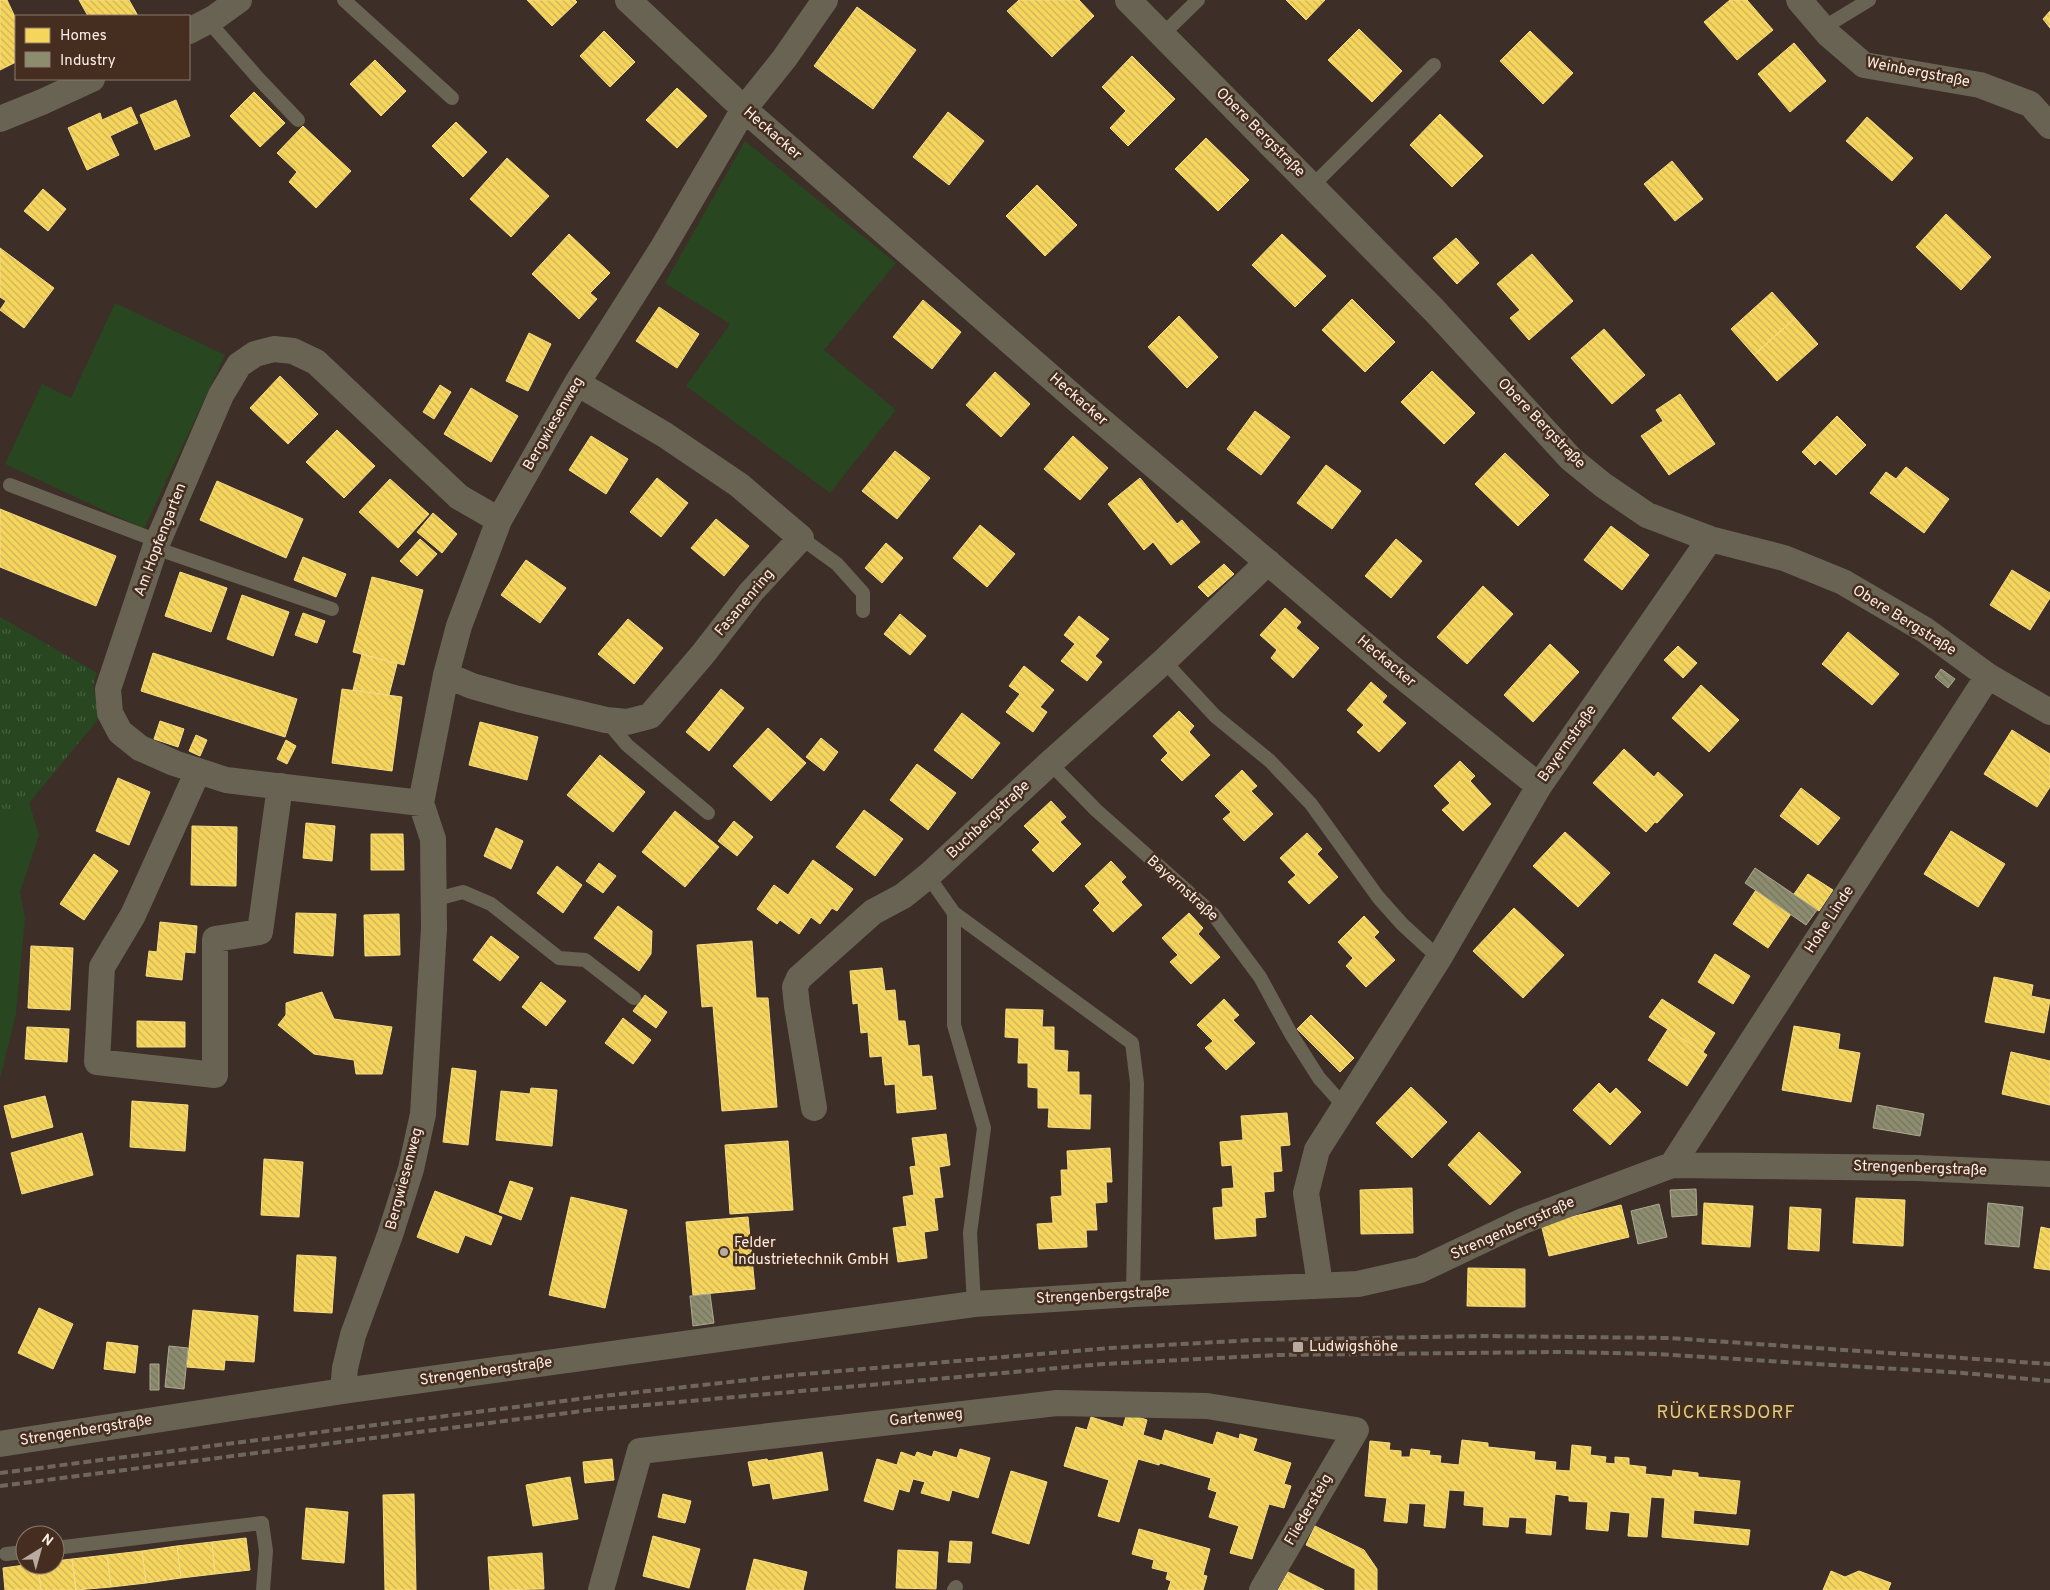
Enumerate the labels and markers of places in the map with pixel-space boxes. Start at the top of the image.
place label: Felder Industrietechnik GmbH [734,1234,889,1270]
marker: Felder Industrietechnik GmbH [718,1246,730,1258]
place label: Ludwigshöhe [1309,1338,1398,1357]
marker: Ludwigshöhe [1291,1340,1305,1354]

